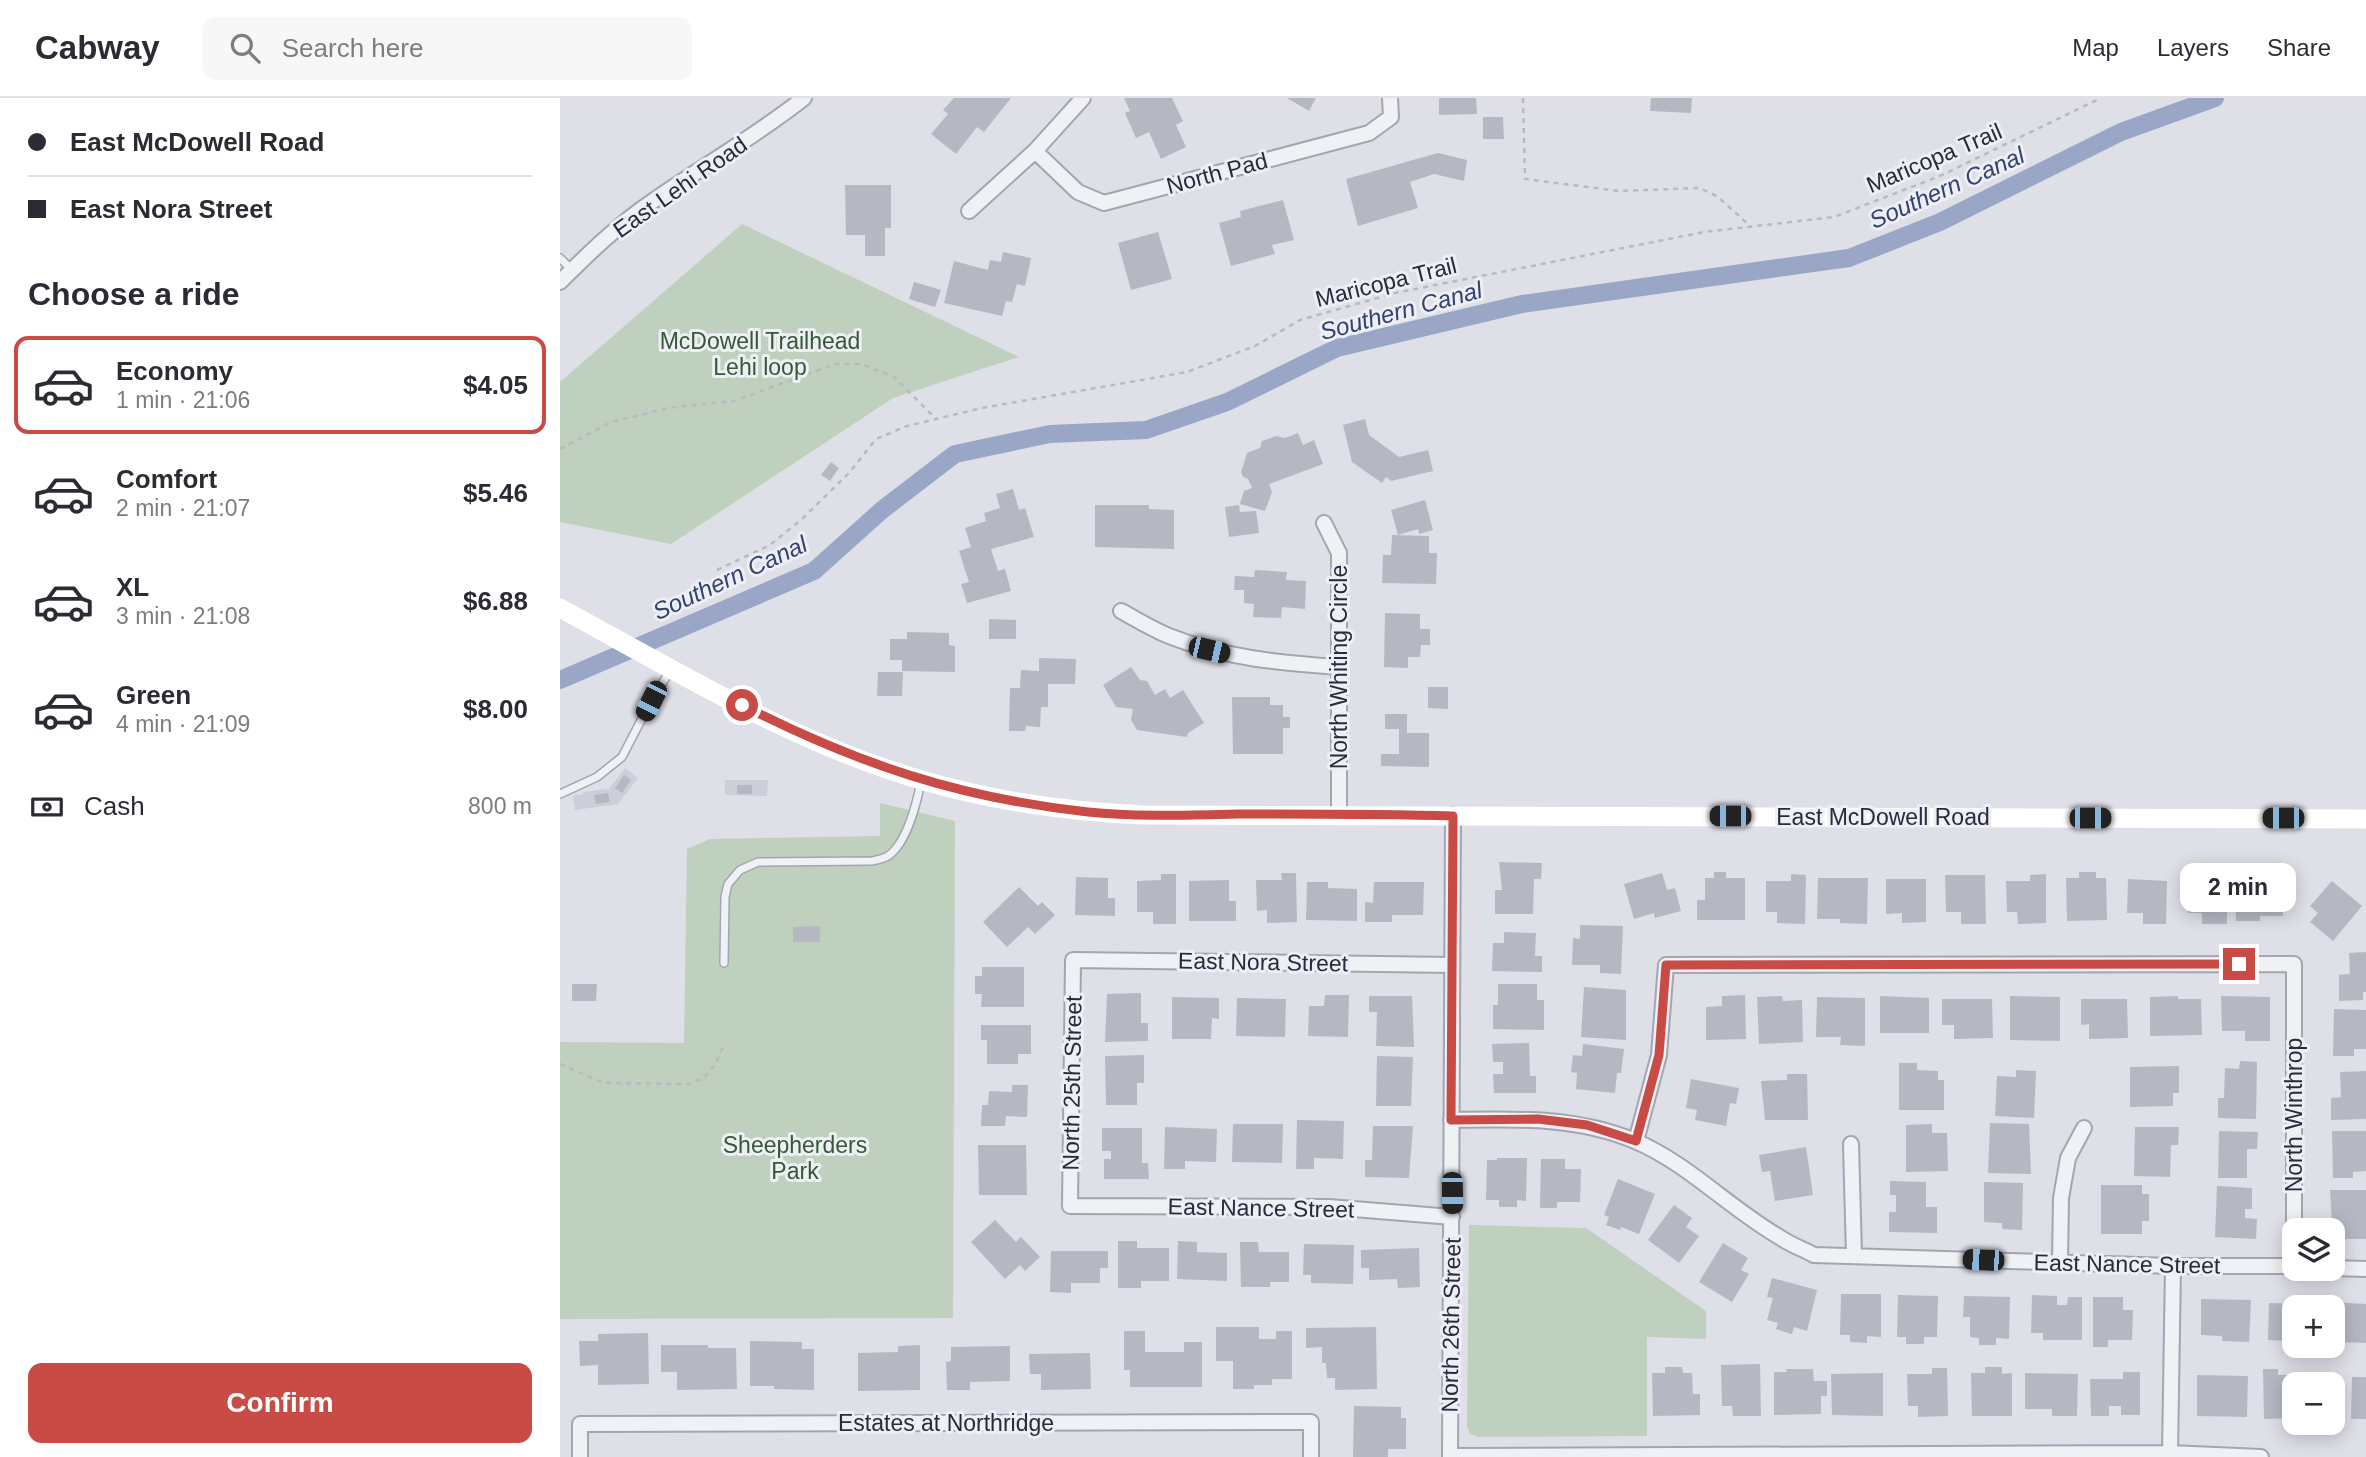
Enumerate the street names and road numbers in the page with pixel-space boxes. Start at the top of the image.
street label: Maricopa Trail [1862,118,2006,198]
street label: East Lehi Road [608,131,752,243]
street label: North Pad [1164,147,1270,199]
street label: Maricopa Trail [1313,252,1459,312]
street label: North Whiting Circle [1326,565,1352,769]
street label: East McDowell Road [1776,804,1990,830]
street label: East Nora Street [1178,948,1349,976]
street label: North 25th Street [1057,995,1087,1171]
street label: North Winthrop [2281,1038,2307,1192]
street label: East Nance Street [1167,1193,1355,1223]
street label: North 26th Street [1436,1237,1466,1413]
street label: East Nance Street [2033,1249,2221,1279]
street label: Estates at Northridge [838,1410,1054,1436]

